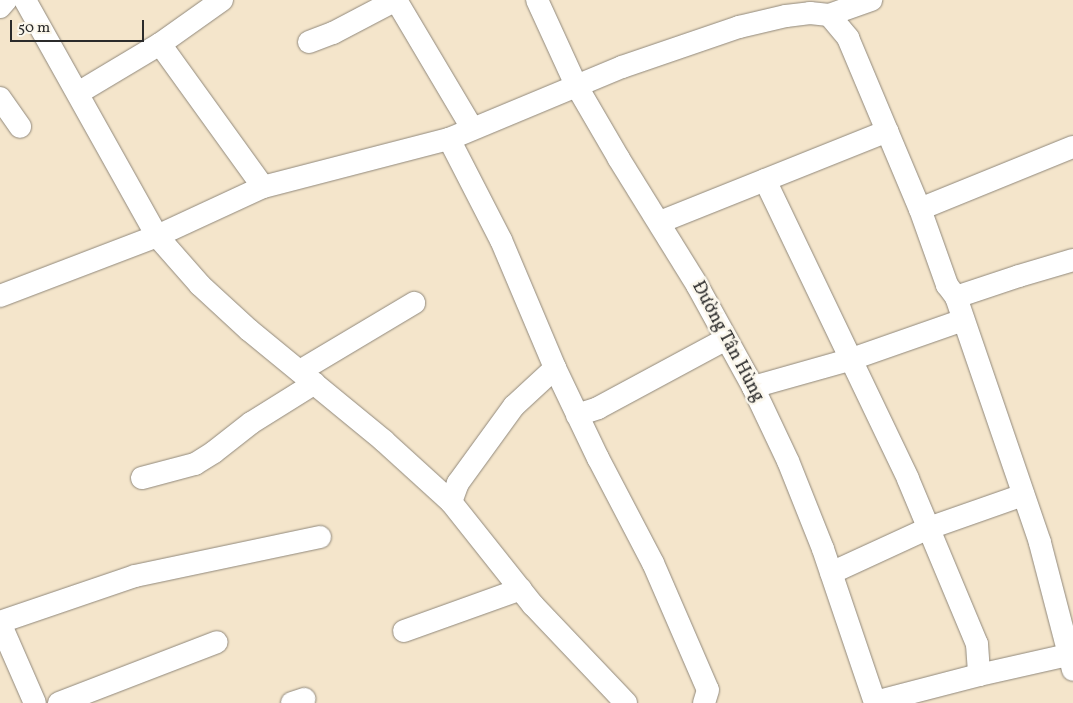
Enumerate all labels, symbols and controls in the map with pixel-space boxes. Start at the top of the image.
scale bar [12,10,146,42]
text: 50 m [18,18,50,39]
street label: Đường Tân Hùng [686,278,768,406]

